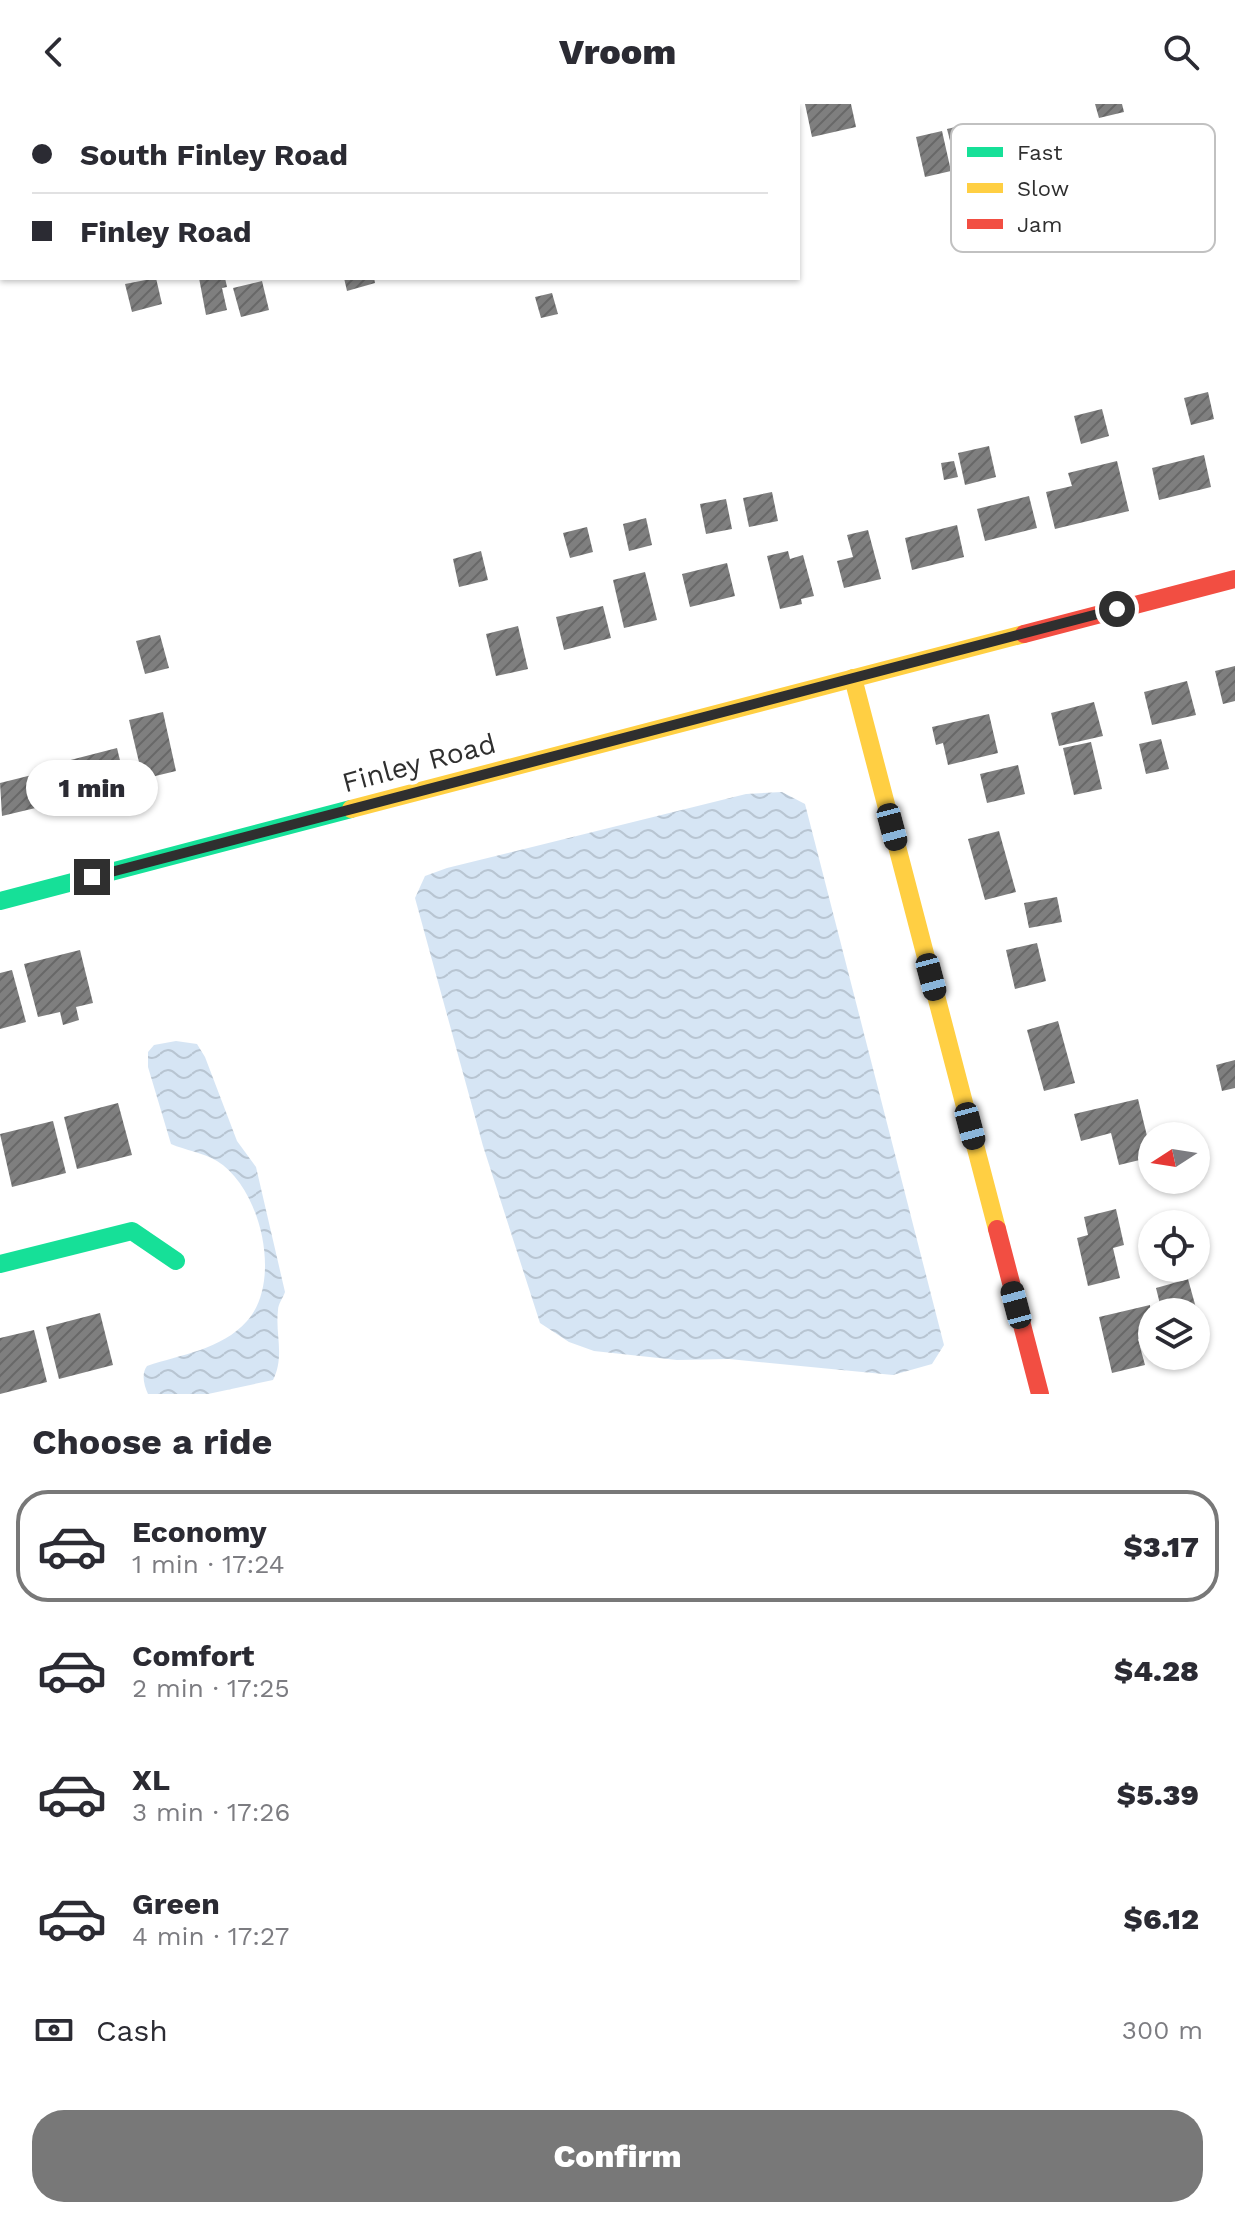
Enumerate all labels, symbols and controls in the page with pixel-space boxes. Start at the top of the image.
icon: back [32,30,76,74]
icon: search [1159,30,1203,74]
text: Vroom [559,31,676,73]
legend [951,124,1215,252]
text: South Finley Road [80,137,348,172]
text: Fast [1017,140,1063,165]
text: Slow [1017,176,1069,201]
text: Jam [1017,212,1062,237]
text: Finley Road [80,214,252,249]
route start [1099,591,1135,627]
street label: Finley Road [339,727,499,799]
callout: 1 min [26,761,158,817]
text: 1 min [59,773,125,803]
car [874,801,910,853]
route end [74,859,110,895]
car [913,951,949,1003]
car [952,1100,988,1152]
north arrow [1138,1122,1210,1194]
map controls [1138,1122,1210,1370]
button: locate [1138,1210,1210,1282]
car [998,1279,1034,1331]
button: layers [1138,1298,1210,1370]
text: Choose a ride [32,1421,272,1463]
icon: car [36,1510,108,1582]
text: Economy [132,1514,267,1549]
text: $3.17 [1123,1529,1199,1564]
text: 1 min · 17:24 [132,1549,285,1579]
icon: car [36,1634,108,1706]
text: Comfort [132,1638,254,1673]
text: $4.28 [1114,1653,1199,1688]
text: 2 min · 17:25 [132,1673,290,1703]
icon: car [36,1758,108,1830]
text: XL [132,1762,170,1797]
text: $5.39 [1117,1777,1199,1812]
text: 3 min · 17:26 [132,1797,290,1827]
icon: car [36,1882,108,1954]
text: Green [132,1886,220,1921]
text: $6.12 [1123,1901,1199,1936]
text: 4 min · 17:27 [132,1921,289,1951]
icon: cash [32,2008,76,2052]
text: Cash [96,2013,168,2048]
text: 300 m [1122,2015,1203,2045]
button: Confirm [32,2110,1203,2202]

